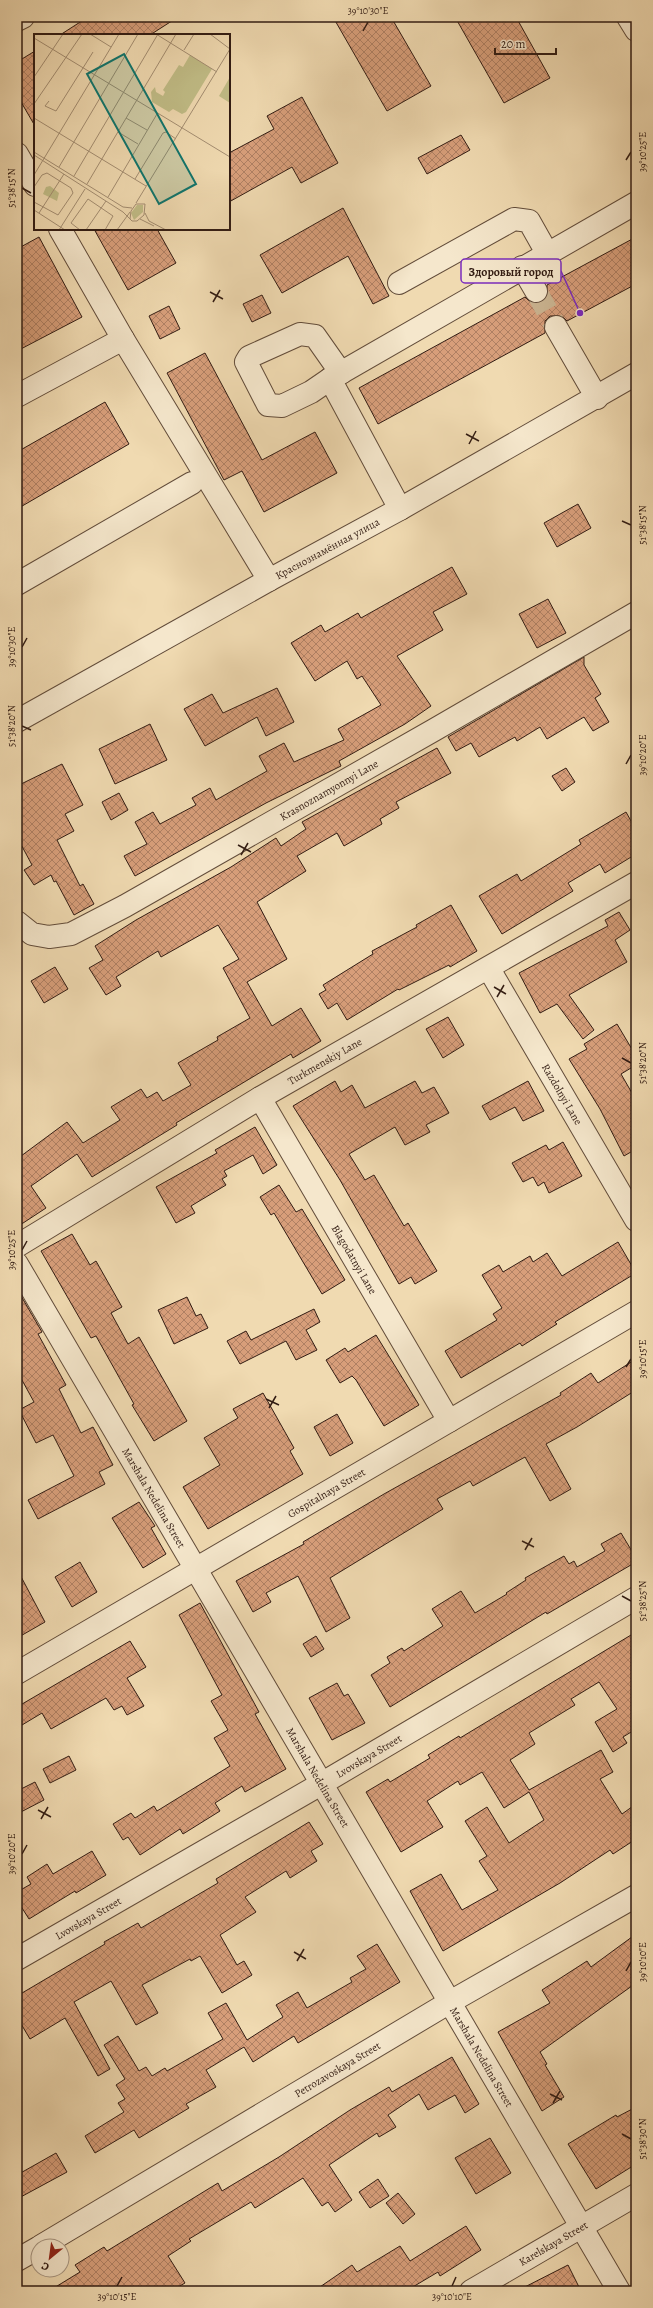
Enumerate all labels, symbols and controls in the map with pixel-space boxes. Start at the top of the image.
text: 39°10'30"E [348,4,388,17]
scale bar [495,30,556,56]
inset map [34,34,230,230]
text: 20 m [501,36,525,52]
text: 39°10'25"E [636,132,649,172]
text: 51°38'15"N [5,168,18,208]
callout: Здоровый город [461,259,561,283]
text: Здоровый город [469,264,553,280]
text: 51°38'15"N [636,505,649,545]
street label: Краснознамённая улица [272,514,383,583]
text: 39°10'30"E [5,627,18,667]
text: 51°38'20"N [5,705,18,747]
text: 39°10'20"E [636,734,649,776]
street label: Krasnoznamyonnyi Lane [277,756,381,824]
street label: Turkmenskiy Lane [285,1034,365,1088]
text: 51°38'20"N [636,1042,649,1084]
street label: Razdolnyi Lane [538,1061,586,1128]
street label: Blagodatnyi Lane [328,1222,381,1297]
text: 39°10'25"E [5,1230,18,1270]
text: 39°10'15"E [636,1339,649,1378]
street label: Marshala Nedelina Street [119,1445,189,1551]
street label: Gospitalnaya Street [285,1464,368,1521]
text: 51°38'25"N [636,1581,649,1621]
street label: Marshala Nedelina Street [283,1724,353,1831]
street label: Lvovskaya Street [333,1730,405,1781]
text: 39°10'20"E [5,1833,18,1875]
street label: Lvovskaya Street [52,1893,124,1943]
text: 39°10'10"E [636,1942,649,1982]
street label: Marshala Nedelina Street [446,2004,517,2110]
street label: Petrozavoskaya Street [291,2038,383,2101]
text: 51°38'30"N [636,2118,649,2160]
street label: Karelskaya Street [516,2217,591,2269]
north arrow [30,2238,70,2278]
text: С [39,2258,52,2275]
text: 39°10'15"E [98,2290,137,2303]
text: 39°10'10"E [432,2290,472,2303]

